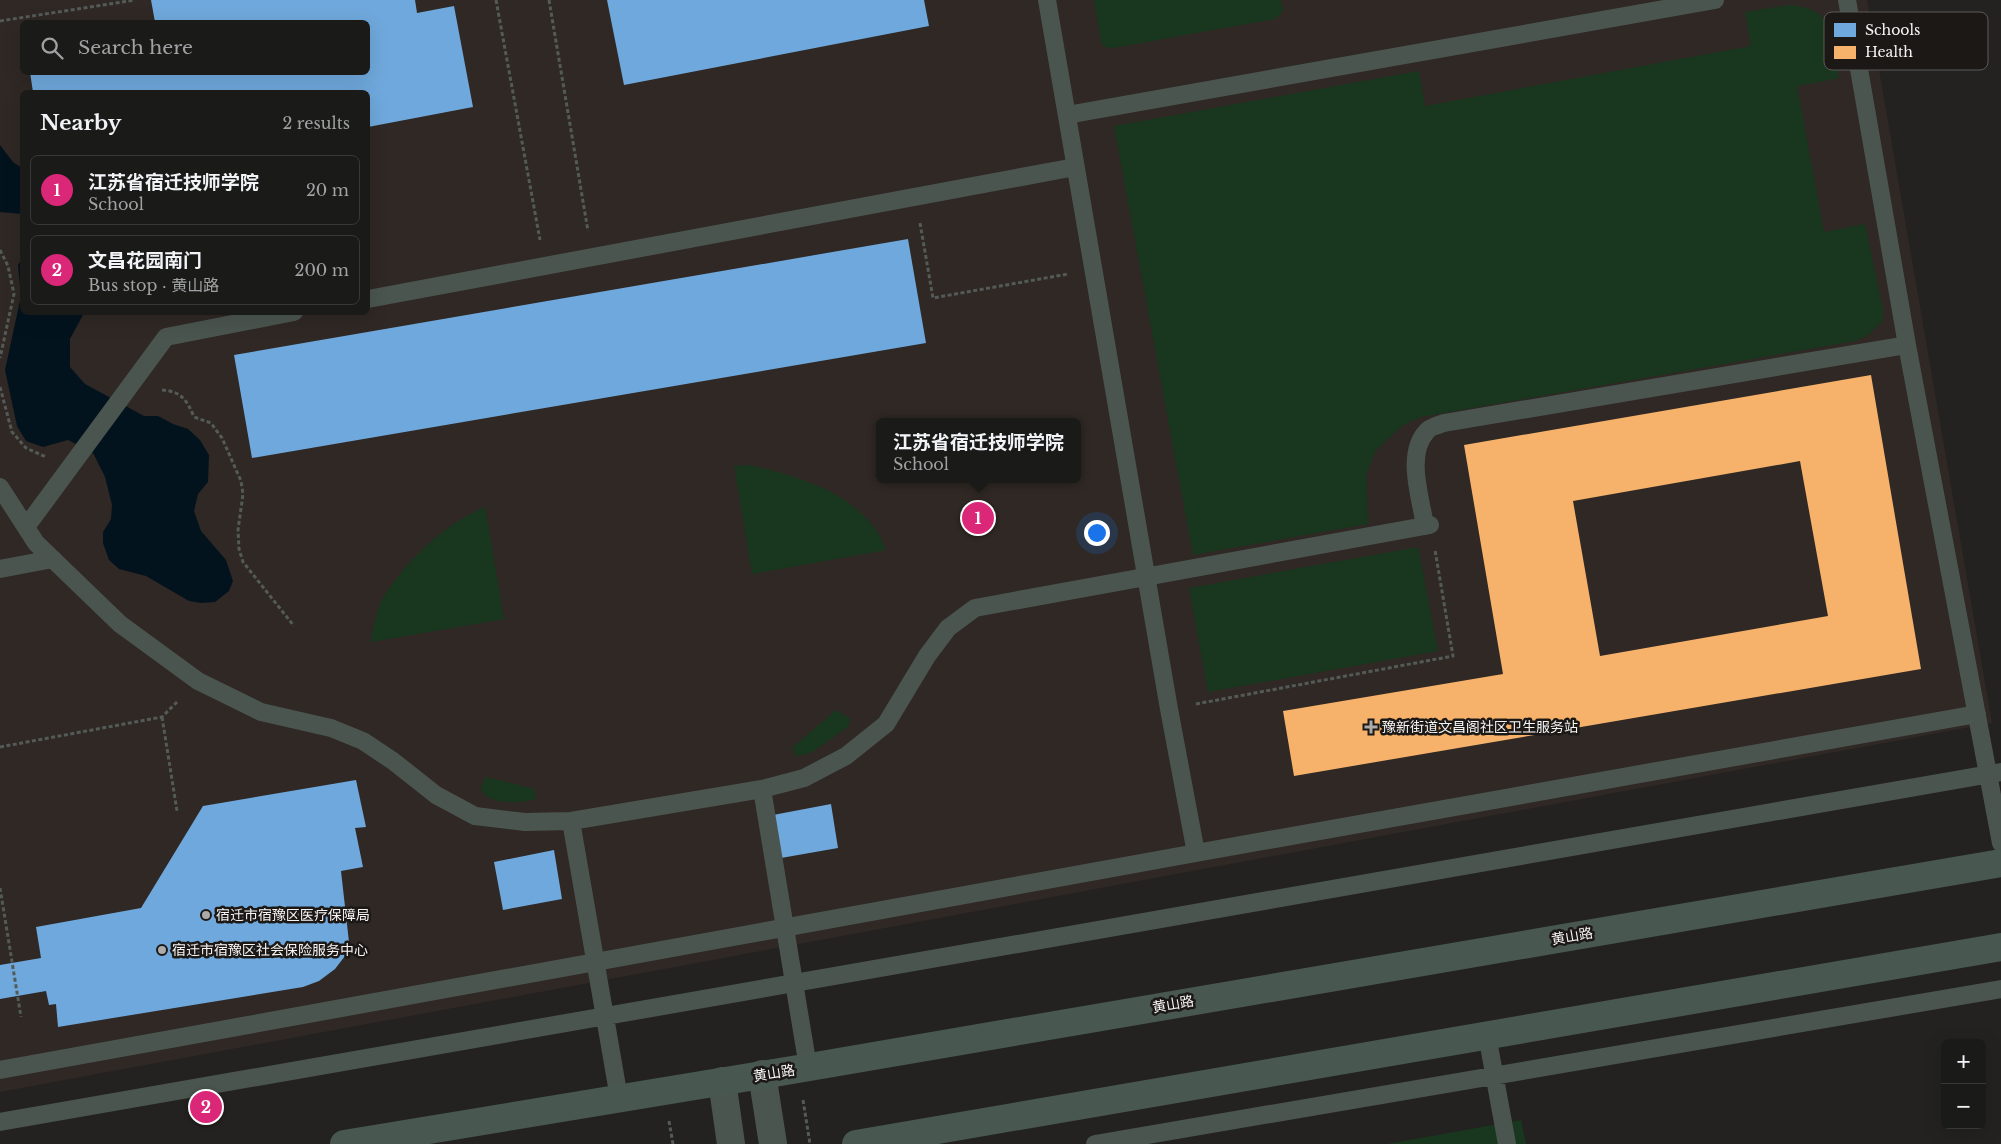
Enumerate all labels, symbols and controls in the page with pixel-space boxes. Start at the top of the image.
legend [1824,12,1988,70]
search box [20,20,370,75]
text: Schools [1865,21,1920,39]
icon: search [38,34,66,62]
text: Search here [78,36,193,59]
text: Health [1865,43,1913,61]
text: Nearby [40,110,121,136]
text: 2 results [282,113,350,133]
text: 江苏省宿迁技师学院 [88,171,259,194]
text: 1 [54,180,60,200]
text: 20 m [306,180,349,200]
text: School [88,194,144,214]
text: 文昌花园南门 [88,249,202,272]
text: 2 [52,260,62,280]
text: 200 m [295,260,349,280]
text: Bus stop · 黄山路 [88,275,219,295]
popup [876,418,1081,483]
text: 江苏省宿迁技师学院 [893,431,1064,454]
text: School [893,454,949,474]
pin: 1 [962,499,994,537]
your location [1084,520,1110,546]
place label: 豫新街道文昌阁社区卫生服务站 [1382,718,1578,736]
marker: 豫新街道文昌阁社区卫生服务站 [1364,720,1378,734]
place label: 宿迁市宿豫区医疗保障局 [216,906,370,924]
marker: 宿迁市宿豫区医疗保障局 [200,909,212,921]
street label: 黄山路 [1550,923,1594,949]
place label: 宿迁市宿豫区社会保险服务中心 [172,941,368,959]
marker: 宿迁市宿豫区社会保险服务中心 [156,944,168,956]
street label: 黄山路 [1151,991,1195,1017]
map controls [1941,1039,1986,1129]
button: + [1941,1039,1986,1084]
street label: 黄山路 [752,1061,796,1085]
button: − [1941,1084,1986,1129]
pin: 2 [190,1088,222,1126]

